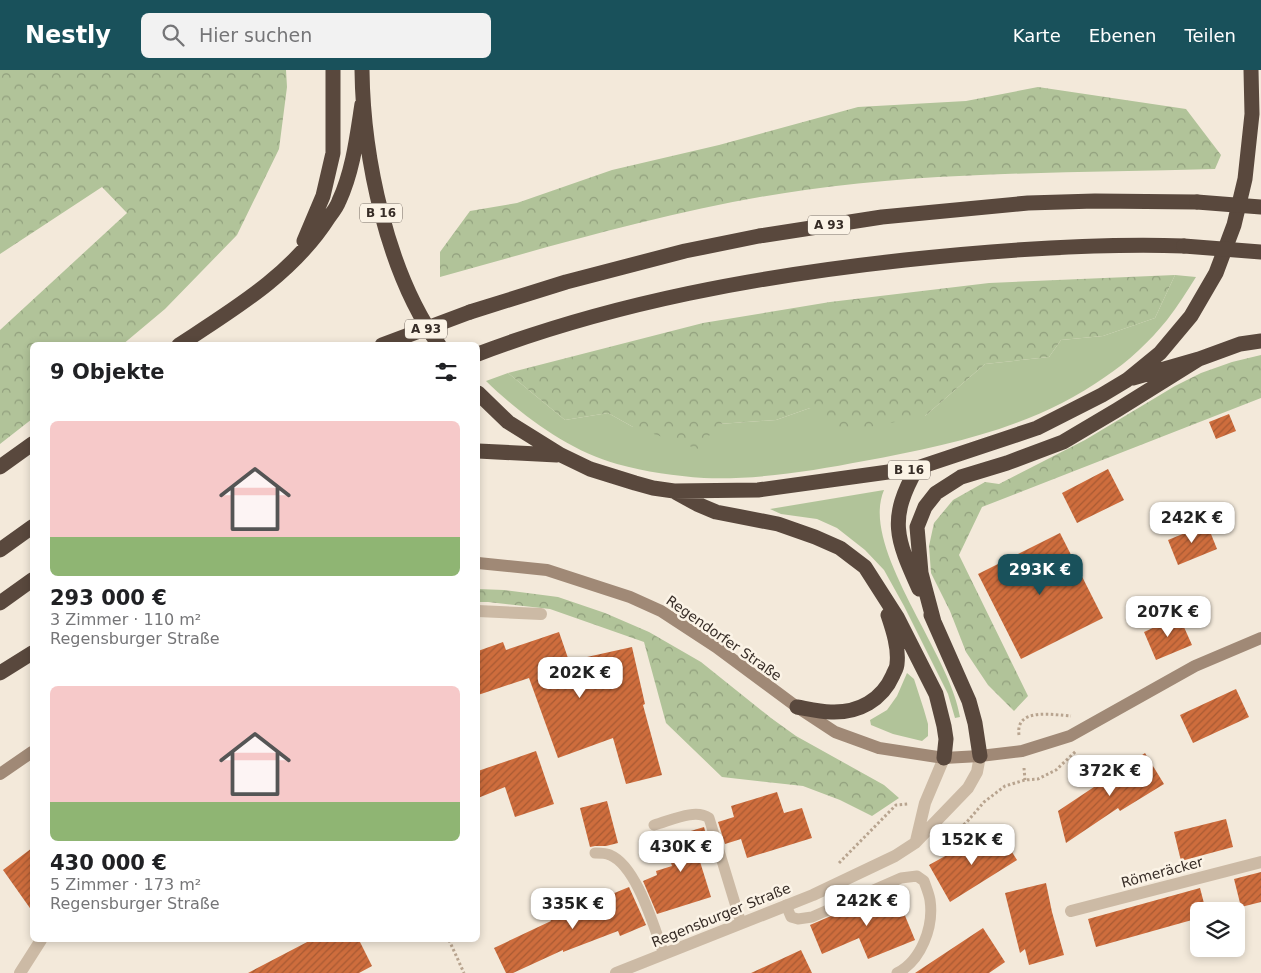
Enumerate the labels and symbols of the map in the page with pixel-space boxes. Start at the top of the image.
road number: B 16 [360,204,402,222]
road number: A 93 [808,216,850,234]
road number: A 93 [405,320,447,338]
road number: B 16 [888,460,930,480]
pin: 242K € [1151,502,1233,544]
pin: 293K € [999,554,1081,596]
street label: Regendorfer Straße [663,592,785,684]
pin: 207K € [1127,596,1209,638]
pin: 202K € [539,656,621,699]
pin: 372K € [1069,754,1151,797]
pin: 152K € [931,824,1013,866]
pin: 430K € [640,830,722,873]
street label: Römeräcker [1119,853,1205,891]
street label: Regensburger Straße [649,880,793,950]
pin: 242K € [826,884,908,927]
pin: 335K € [532,888,614,930]

